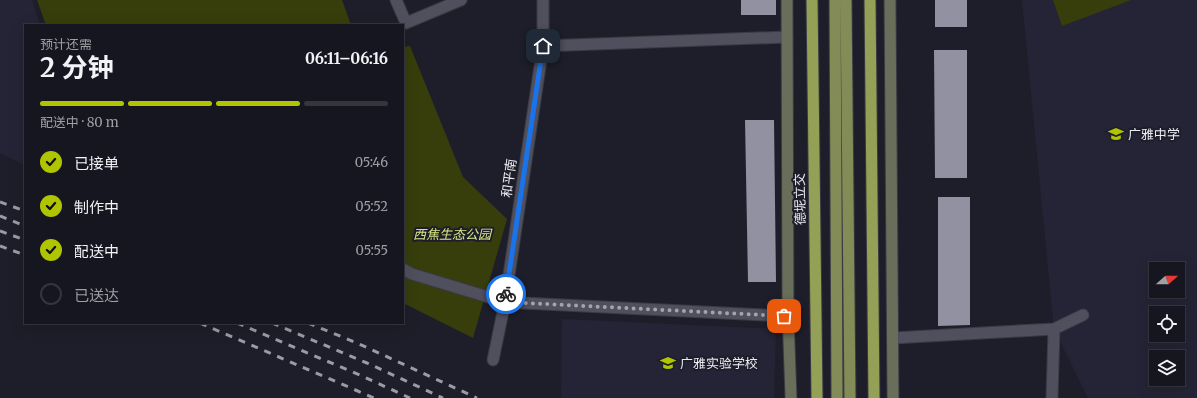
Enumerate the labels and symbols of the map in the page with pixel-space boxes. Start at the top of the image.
pin [526,29,560,63]
school or university icon: 广雅中学 [1107,125,1125,143]
place label: 广雅中学 [1128,126,1180,143]
street label: 和平南 [498,157,520,199]
street label: 德坭立交 [791,173,809,225]
park label: 西焦生态公园 [413,226,493,243]
north arrow [1149,262,1185,298]
courier [486,274,526,314]
pin [767,299,801,333]
school or university icon: 广雅实验学校 [659,354,677,372]
place label: 广雅实验学校 [680,355,758,372]

